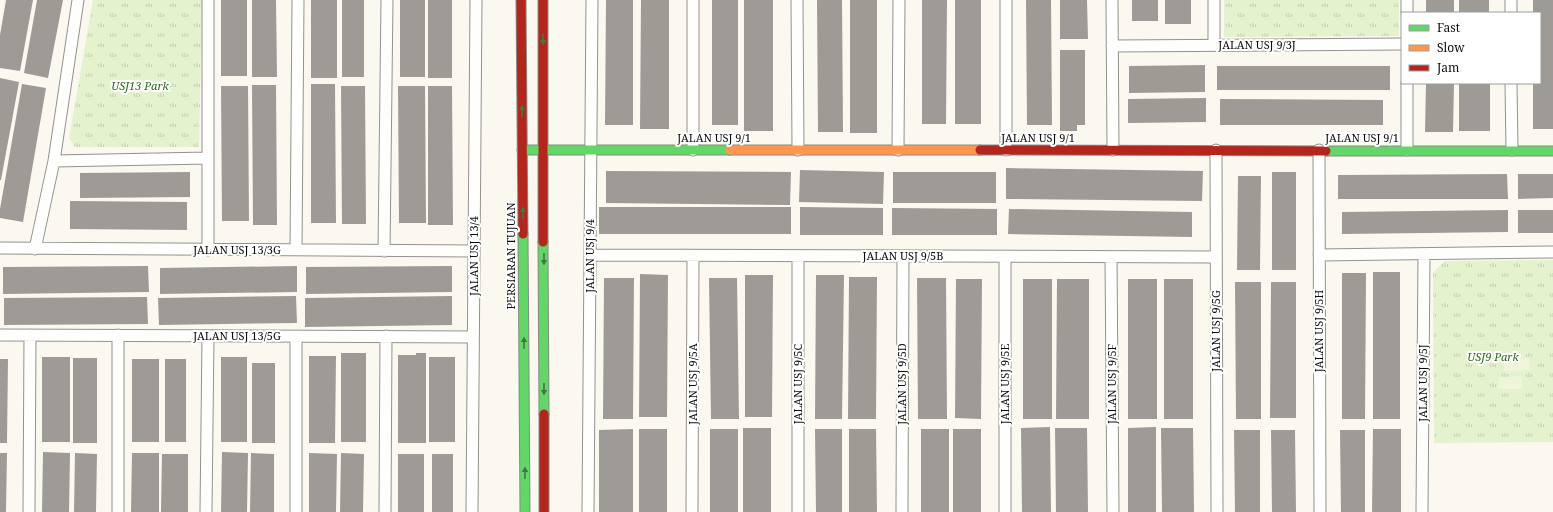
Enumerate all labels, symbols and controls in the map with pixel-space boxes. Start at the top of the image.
legend [1401,12,1541,84]
text: Fast [1437,19,1460,36]
one-way arrow [540,33,546,46]
street label: JALAN USJ 9/3J [1217,37,1296,52]
text: Slow [1437,39,1465,56]
text: Jam [1436,59,1459,76]
park label: USJ13 Park [111,78,170,93]
one-way arrow [519,104,525,117]
street label: JALAN USJ 9/1 [676,130,751,145]
street label: JALAN USJ 9/1 [1000,130,1075,145]
street label: JALAN USJ 9/1 [1324,130,1399,145]
street label: PERSIARAN TUJUAN [503,202,518,310]
one-way arrow [520,206,526,219]
street label: JALAN USJ 13/4 [466,216,481,297]
street label: JALAN USJ 9/4 [582,219,597,294]
street label: JALAN USJ 13/3G [192,242,281,257]
street label: JALAN USJ 9/5B [862,248,943,263]
one-way arrow [541,253,547,266]
street label: JALAN USJ 9/5G [1208,290,1223,373]
street label: JALAN USJ 9/5H [1311,290,1326,373]
street label: JALAN USJ 13/5G [192,328,281,343]
one-way arrow [521,336,527,349]
street label: JALAN USJ 9/5A [685,343,700,426]
street label: JALAN USJ 9/5D [894,343,909,426]
street label: JALAN USJ 9/5F [1104,343,1119,425]
street label: JALAN USJ 9/5C [790,344,805,425]
street label: JALAN USJ 9/5E [997,344,1012,425]
street label: JALAN USJ 9/5J [1415,344,1430,423]
park label: USJ9 Park [1467,349,1520,364]
one-way arrow [541,383,547,396]
one-way arrow [522,466,528,479]

